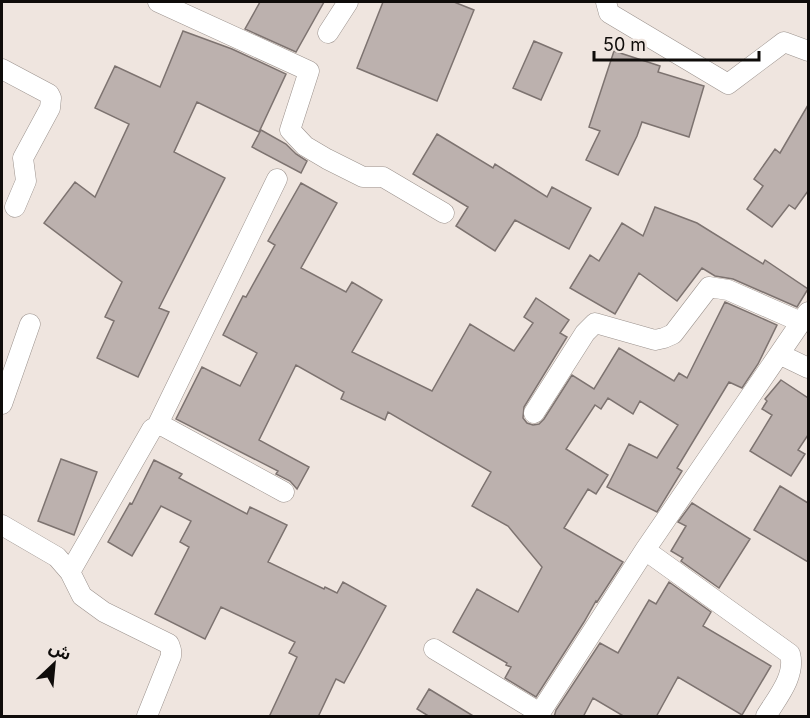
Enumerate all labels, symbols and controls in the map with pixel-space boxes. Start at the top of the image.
scale bar [594,24,759,62]
text: 50 m [603,34,646,55]
north arrow [24,634,84,694]
text: ش [46,637,75,664]

